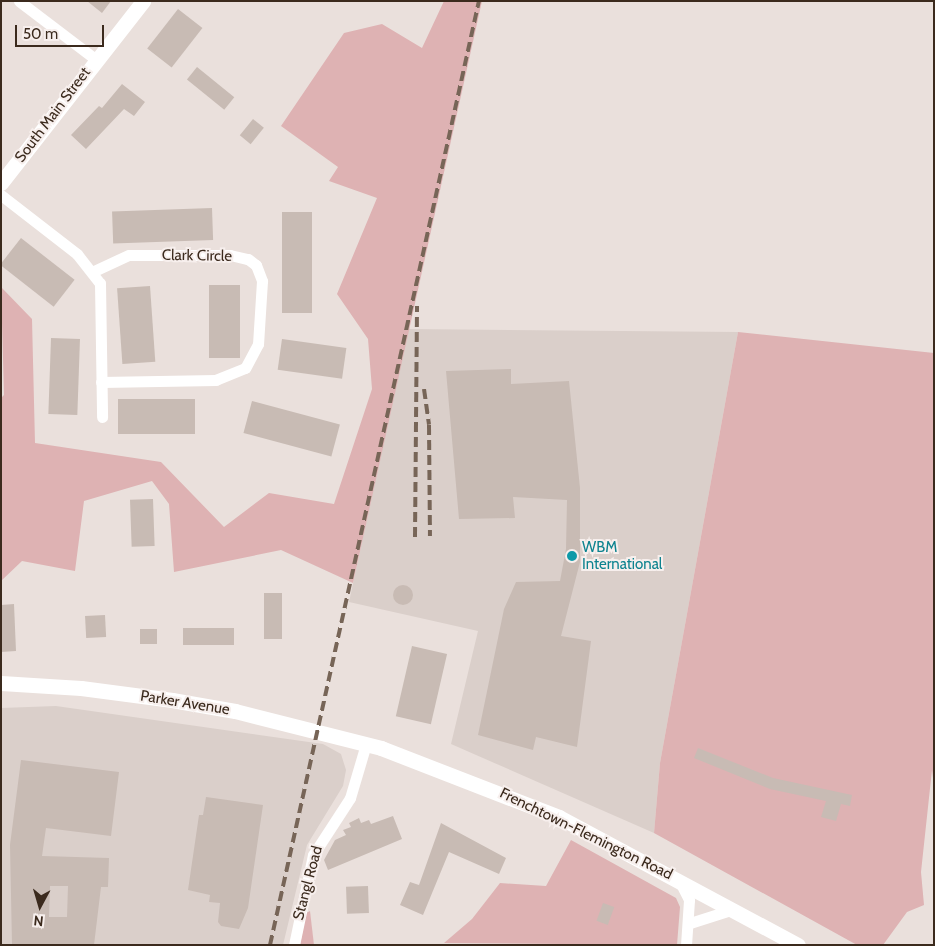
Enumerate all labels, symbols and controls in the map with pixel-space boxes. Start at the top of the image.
scale bar [18,15,106,47]
text: 50 m [23,25,58,43]
street label: South Main Street [11,64,95,166]
street label: Clark Circle [162,246,232,266]
place label: WBM International [582,538,662,573]
marker: WBM International [566,550,578,562]
street label: Parker Avenue [139,687,231,719]
street label: Frenchtown-Flemington Road [497,784,675,884]
street label: Stangl Road [289,844,327,922]
north arrow [15,881,65,931]
text: N [33,911,44,930]

